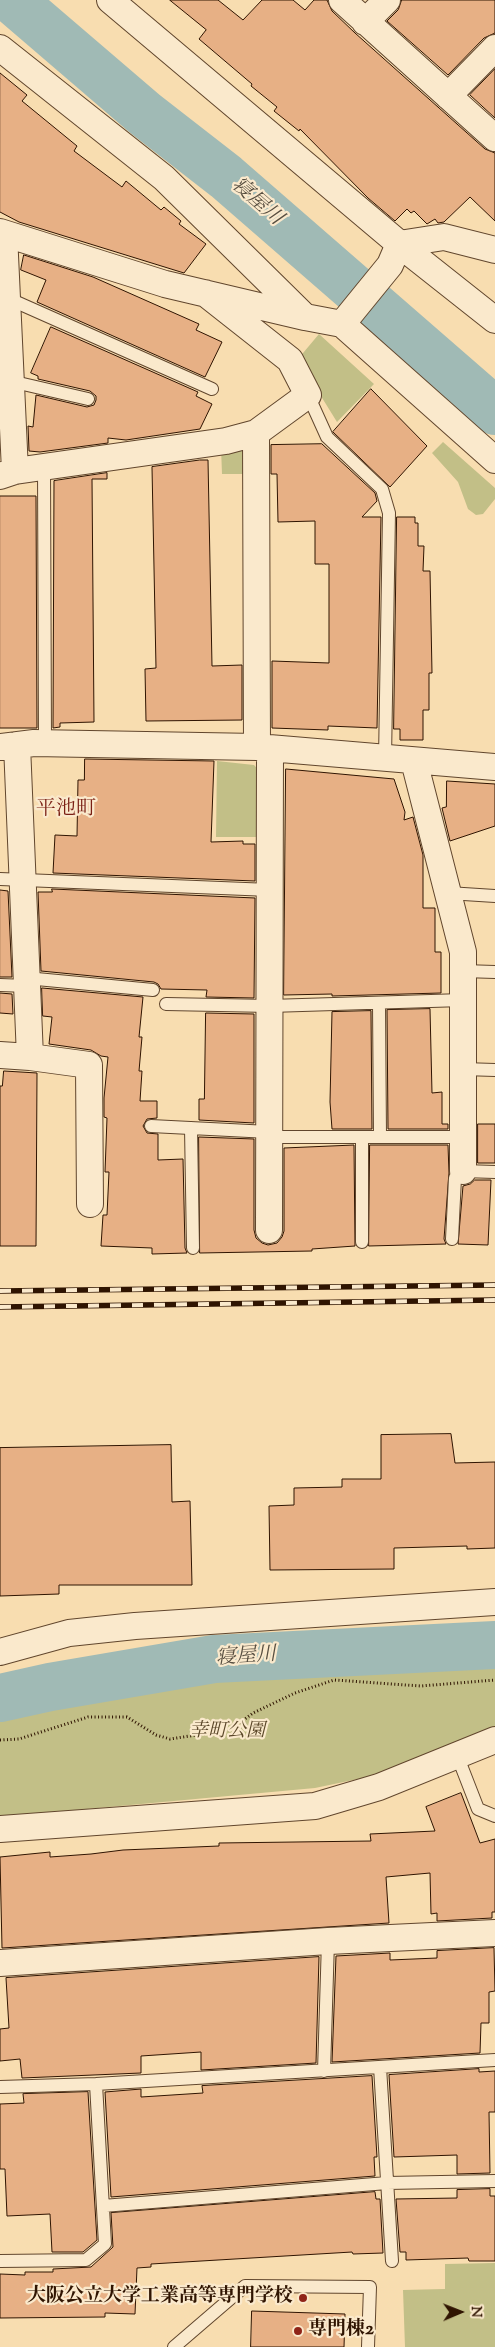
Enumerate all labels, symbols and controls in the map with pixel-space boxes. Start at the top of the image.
water label: 寝屋川 [225,174,287,232]
district label: 平池町 [36,799,96,823]
water label: 寝屋川 [215,1644,277,1672]
park label: 幸町公園 [189,1722,265,1744]
place label: 大阪公立大学工業高等専門学校 [27,2287,293,2309]
north arrow [435,2287,485,2337]
marker: 大阪公立大学工業高等専門学校 [297,2292,309,2304]
text: N [465,2306,485,2318]
place label: 専門棟2 [308,2320,374,2342]
marker: 専門棟2 [292,2325,304,2337]

